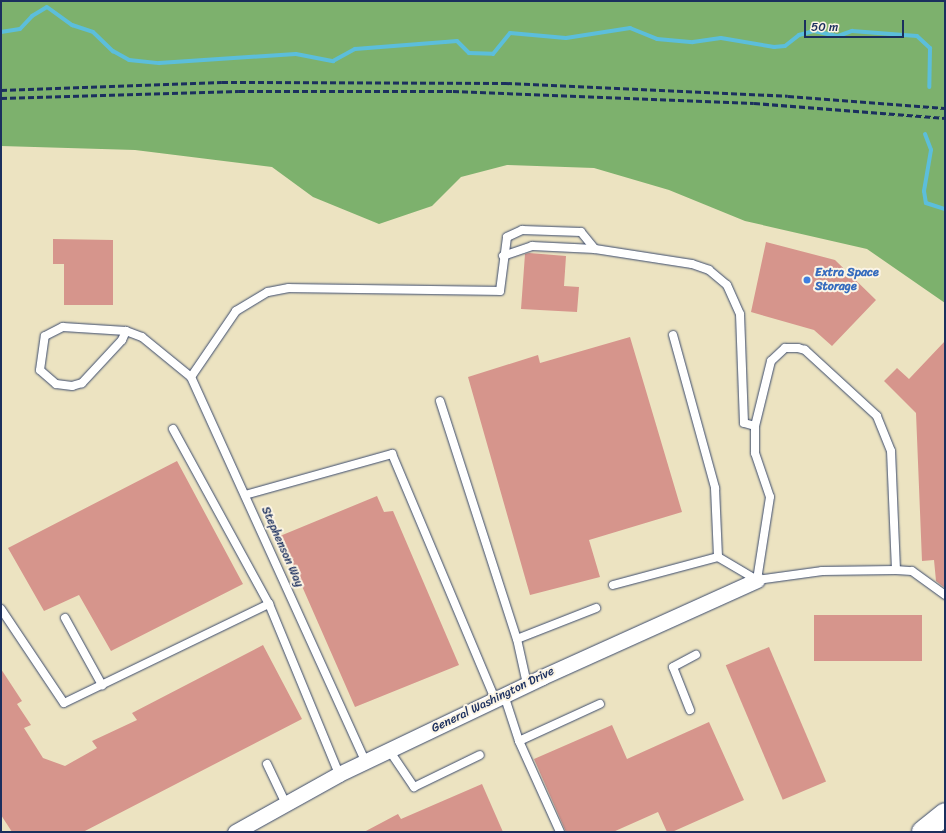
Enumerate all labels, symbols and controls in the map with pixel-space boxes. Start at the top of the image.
scale bar [806,12,906,38]
text: 50 m [811,16,838,38]
place label: Extra Space Storage [815,266,879,294]
marker: Extra Space Storage [802,275,812,285]
street label: Stephenson Way [258,504,306,590]
street label: General Washington Drive [429,664,557,736]

